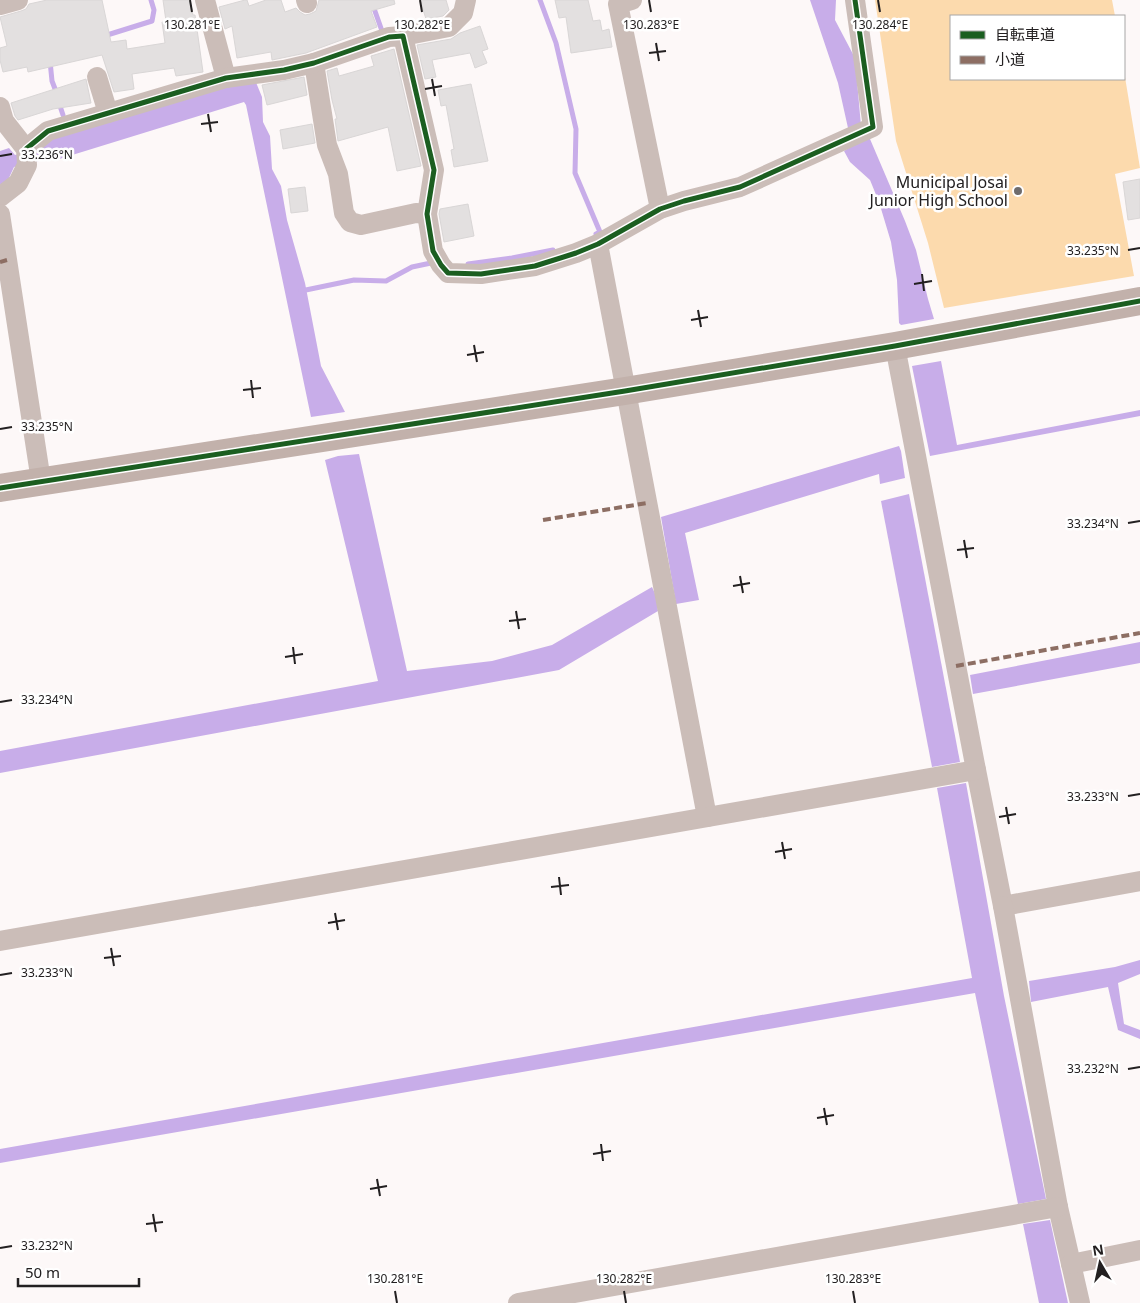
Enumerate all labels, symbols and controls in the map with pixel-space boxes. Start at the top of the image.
legend [950,15,1125,80]
text: 130.281°E [164,16,220,33]
text: 130.282°E [394,16,450,33]
text: 130.283°E [623,16,679,33]
text: 130.284°E [852,16,908,33]
text: 自転車道 [995,24,1055,44]
text: 小道 [995,49,1025,69]
text: 33.236°N [21,146,73,163]
place label: Municipal Josai Junior High School [868,171,1008,211]
marker: Municipal Josai Junior High School [1012,185,1024,197]
text: 33.235°N [1067,242,1119,259]
text: 33.235°N [21,418,73,435]
text: 33.234°N [1067,515,1119,532]
text: 33.234°N [21,691,73,708]
text: 33.233°N [1067,788,1119,805]
text: 33.233°N [21,964,73,981]
text: 33.232°N [1067,1060,1119,1077]
text: 33.232°N [21,1237,73,1254]
north arrow [1075,1238,1125,1288]
text: N [1091,1239,1105,1260]
scale bar [18,1256,139,1288]
text: 50 m [25,1262,60,1282]
text: 130.281°E [367,1270,423,1287]
text: 130.282°E [596,1270,652,1287]
text: 130.283°E [825,1270,881,1287]

